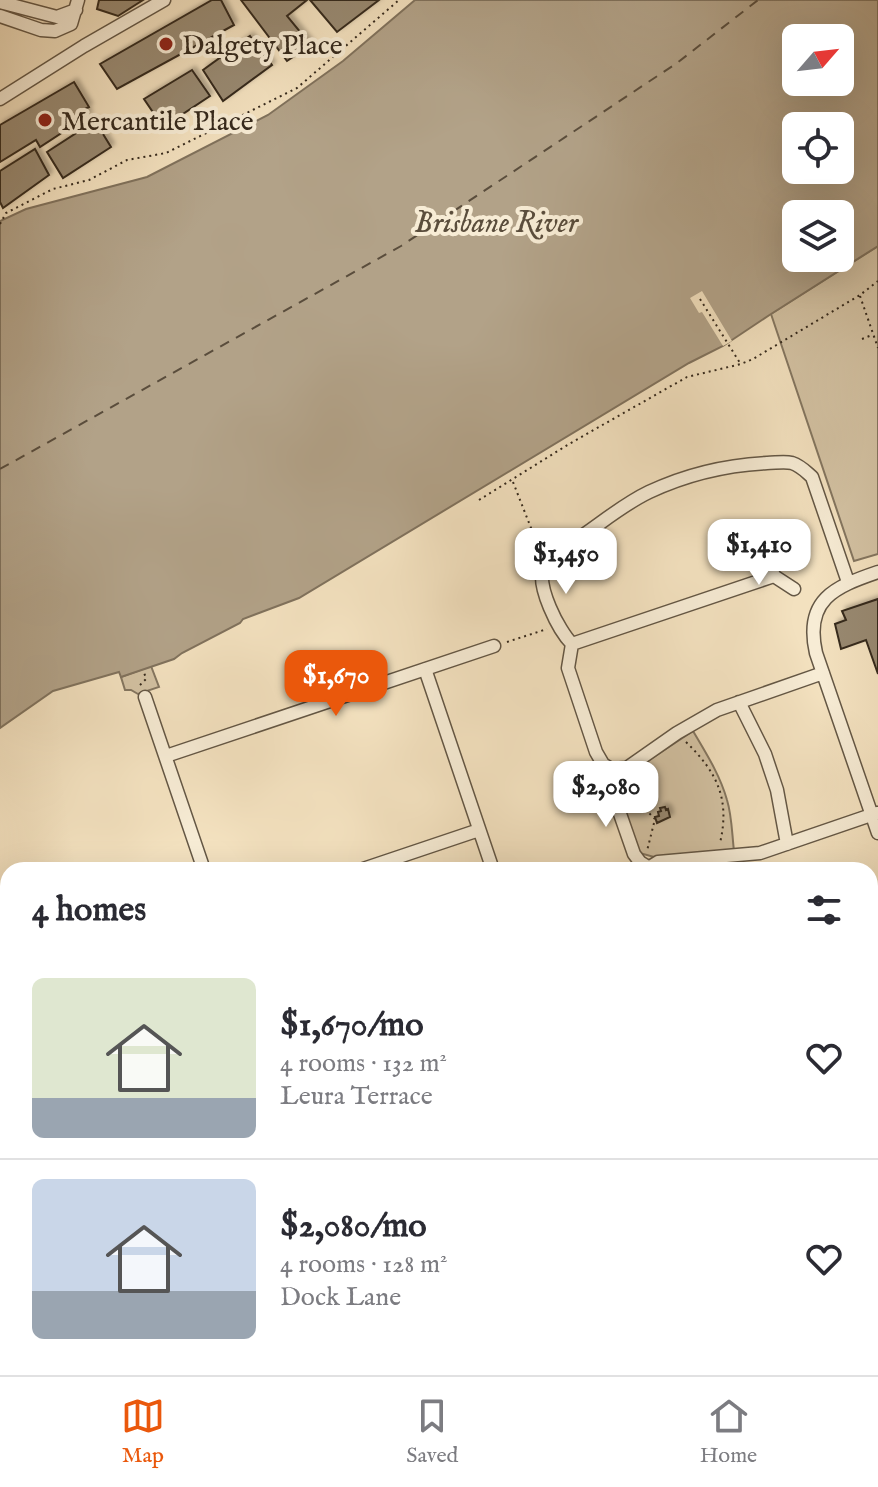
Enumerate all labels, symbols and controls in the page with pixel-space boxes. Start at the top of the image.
north arrow [782,24,854,96]
map controls [782,24,854,272]
place label: Dalgety Place [182,29,343,64]
marker: Dalgety Place [157,35,175,53]
place label: Mercantile Place [61,105,254,140]
marker: Mercantile Place [36,111,54,129]
button: locate [782,112,854,184]
button: layers [782,200,854,272]
water label: Brisbane River [414,205,580,243]
pin: $1,410 [694,519,824,587]
pin: $1,450 [501,528,631,596]
text: $1,410 [726,528,792,561]
text: $1,450 [533,537,599,570]
pin: $1,670 [271,650,401,718]
text: $1,670 [303,659,369,692]
pin: $2,080 [541,761,671,829]
text: $2,080 [571,770,641,803]
icon: filters [802,888,846,932]
text: 4 homes [32,889,146,932]
text: $1,670/mo [280,1004,424,1047]
icon: home [96,1010,192,1106]
icon: heart [802,1036,846,1080]
text: 4 rooms · 132 m² [280,1047,447,1080]
text: Leura Terrace [280,1080,433,1113]
text: $2,080/mo [280,1205,427,1248]
icon: home [96,1211,192,1307]
icon: heart [802,1237,846,1281]
text: 4 rooms · 128 m² [280,1248,447,1281]
text: Dock Lane [280,1281,401,1314]
tab: Map [121,1394,165,1470]
tab: Saved [406,1394,458,1470]
tab: Home [700,1394,757,1470]

